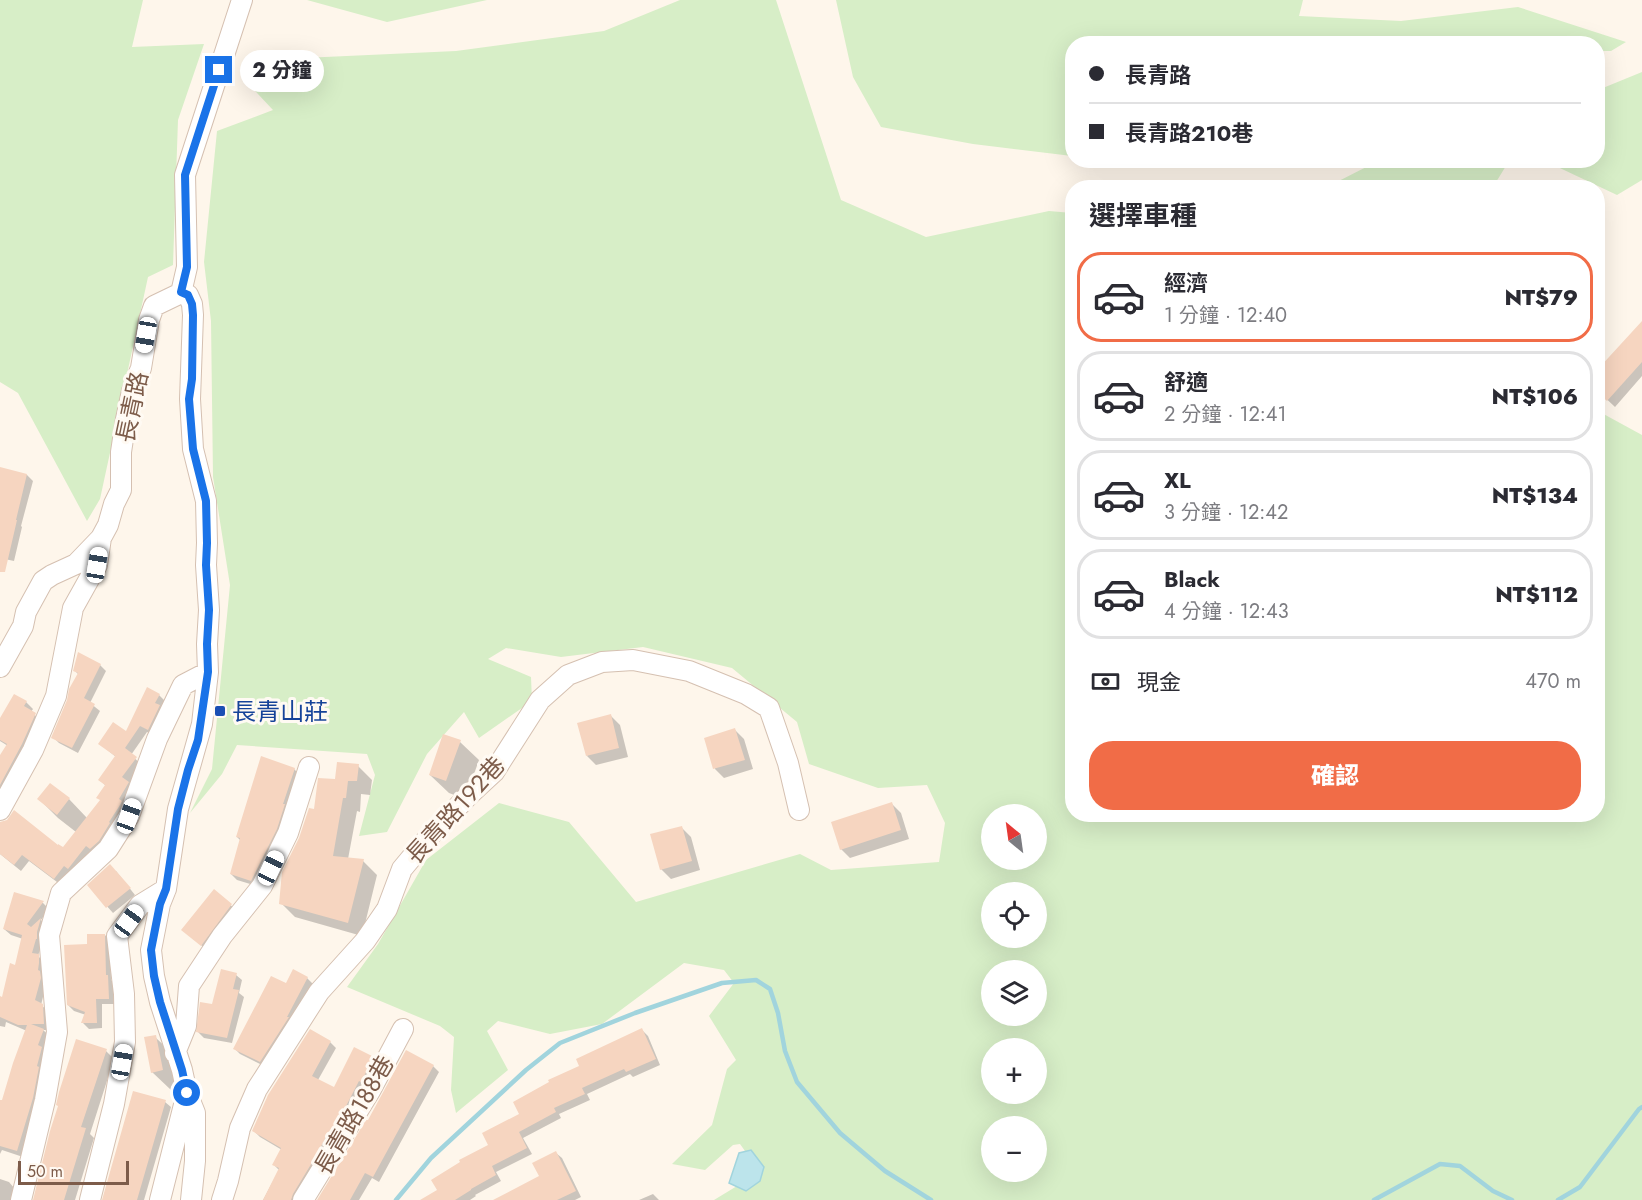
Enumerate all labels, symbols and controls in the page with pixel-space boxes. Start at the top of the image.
callout: 2 分鐘 [240,49,324,91]
route end [205,56,232,83]
text: 2 分鐘 [252,56,312,85]
text: 長青路 [1125,59,1191,91]
text: 長青路210巷 [1125,117,1253,149]
text: 選擇車種 [1089,196,1197,235]
text: 經濟 [1164,267,1208,299]
icon: car [1092,270,1146,324]
text: NT$79 [1504,281,1578,313]
text: 1 分鐘 · 12:40 [1164,301,1287,330]
car [134,316,158,354]
text: 舒適 [1164,366,1208,398]
street label: 長青路 [107,368,157,446]
icon: car [1092,369,1146,423]
text: NT$106 [1492,380,1578,412]
text: 2 分鐘 · 12:41 [1164,400,1286,429]
text: XL [1164,464,1191,496]
icon: car [1092,468,1146,522]
text: NT$134 [1492,479,1578,511]
text: 3 分鐘 · 12:42 [1164,498,1288,527]
car [85,546,109,584]
text: Black [1164,563,1220,595]
icon: car [1092,567,1146,621]
text: NT$112 [1495,578,1578,610]
text: 4 分鐘 · 12:43 [1164,597,1289,626]
icon: cash [1089,665,1122,698]
text: 現金 [1137,666,1181,698]
text: 470 m [1525,667,1581,696]
place label: 長青山莊 [232,694,328,729]
marker: 長青山莊 [213,704,227,718]
button: 確認 [1089,741,1581,810]
street label: 長青路192巷 [397,748,513,872]
car [114,796,144,836]
north arrow [981,804,1047,870]
map controls [981,804,1047,1182]
car [255,848,287,888]
button: locate [981,882,1047,948]
car [111,901,147,941]
button: layers [981,960,1047,1026]
button: + [981,1038,1047,1104]
car [110,1043,134,1081]
street label: 長青路188巷 [306,1049,402,1181]
route start [173,1079,200,1106]
button: − [981,1116,1047,1182]
scale bar [18,1158,129,1186]
text: 50 m [27,1160,63,1183]

